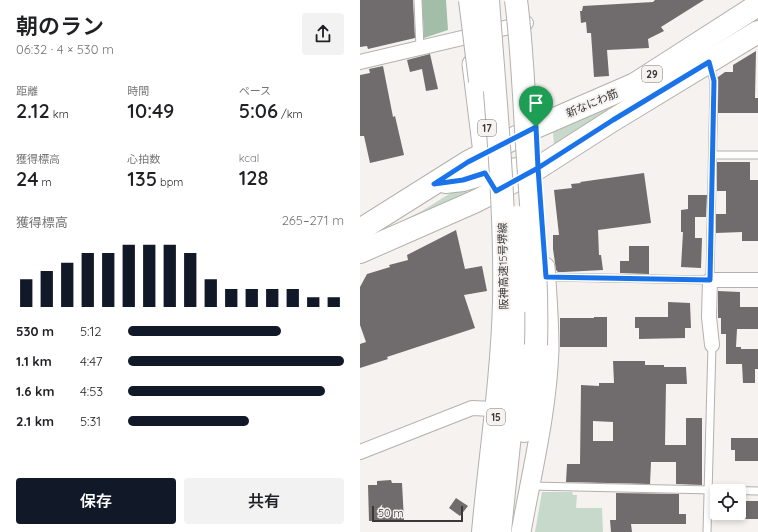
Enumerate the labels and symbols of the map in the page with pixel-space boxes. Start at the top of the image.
road number: 29 [642,66,662,82]
pin [519,86,553,127]
street label: 新なにわ筋 [564,86,620,120]
road number: 17 [478,120,496,136]
street label: 阪神高速15号堺線 [495,222,511,310]
road number: 15 [487,409,505,425]
scale bar [372,504,463,523]

